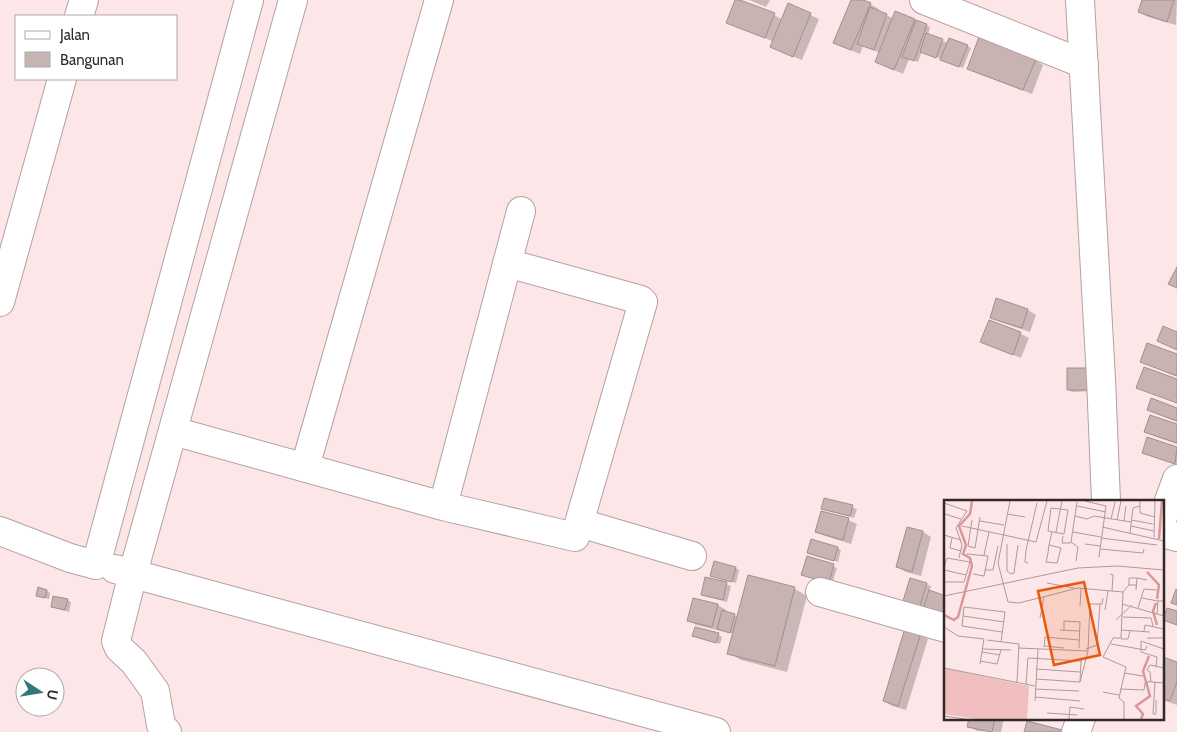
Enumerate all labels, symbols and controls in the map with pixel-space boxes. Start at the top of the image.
legend [15,15,178,80]
text: Jalan [59,26,90,44]
text: Bangunan [60,51,124,69]
inset map [944,500,1164,720]
north arrow [15,667,65,717]
text: U [43,688,63,701]

